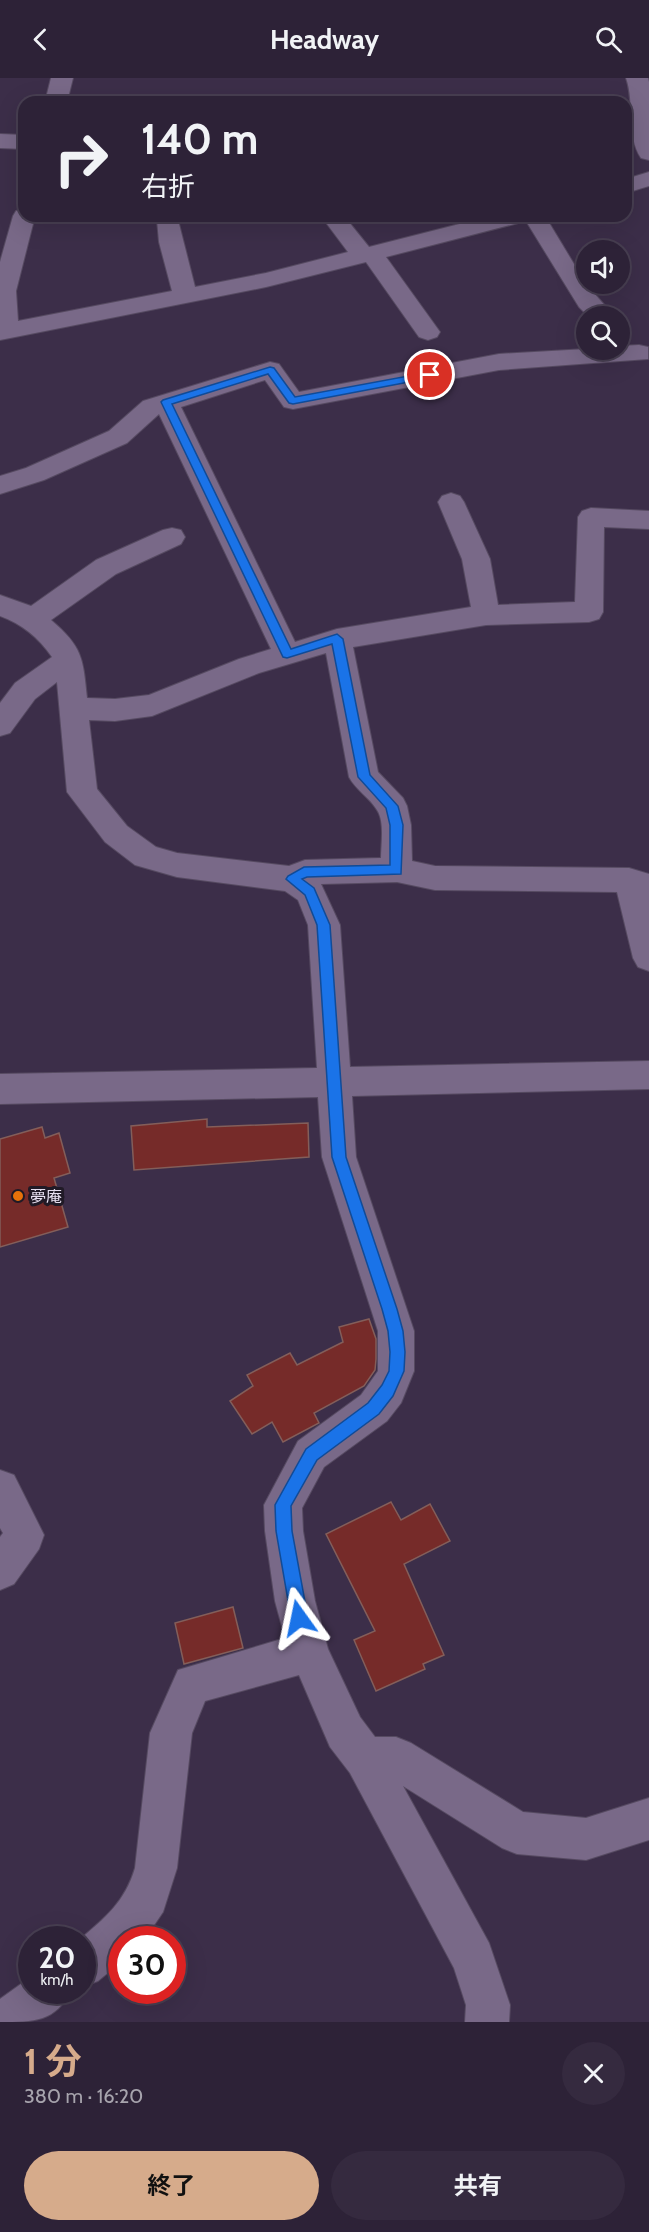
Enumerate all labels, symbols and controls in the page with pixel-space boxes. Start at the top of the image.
icon: back [24,23,57,56]
text: Headway [270,23,379,56]
icon: search [592,23,625,56]
text: 140 m [141,113,258,165]
icon: right [42,120,120,198]
text: 右折 [141,170,195,203]
map controls [576,240,630,360]
button: sound [576,240,630,294]
button: search [576,306,630,360]
pin [404,349,455,400]
icon: arrive [413,358,446,391]
place label: 夢庵 [30,1187,62,1206]
marker: 夢庵 [11,1189,25,1203]
position arrow [267,1586,331,1650]
speed limit sign: 30 [108,1926,186,2004]
text: 20 [38,1939,76,1976]
text: km/h [41,1971,73,1989]
text: 1 分 [24,2039,81,2083]
button: close [562,2042,625,2105]
text: 380 m · 16:20 [24,2084,143,2108]
button: 終了 [24,2151,319,2220]
button: 共有 [331,2151,625,2220]

